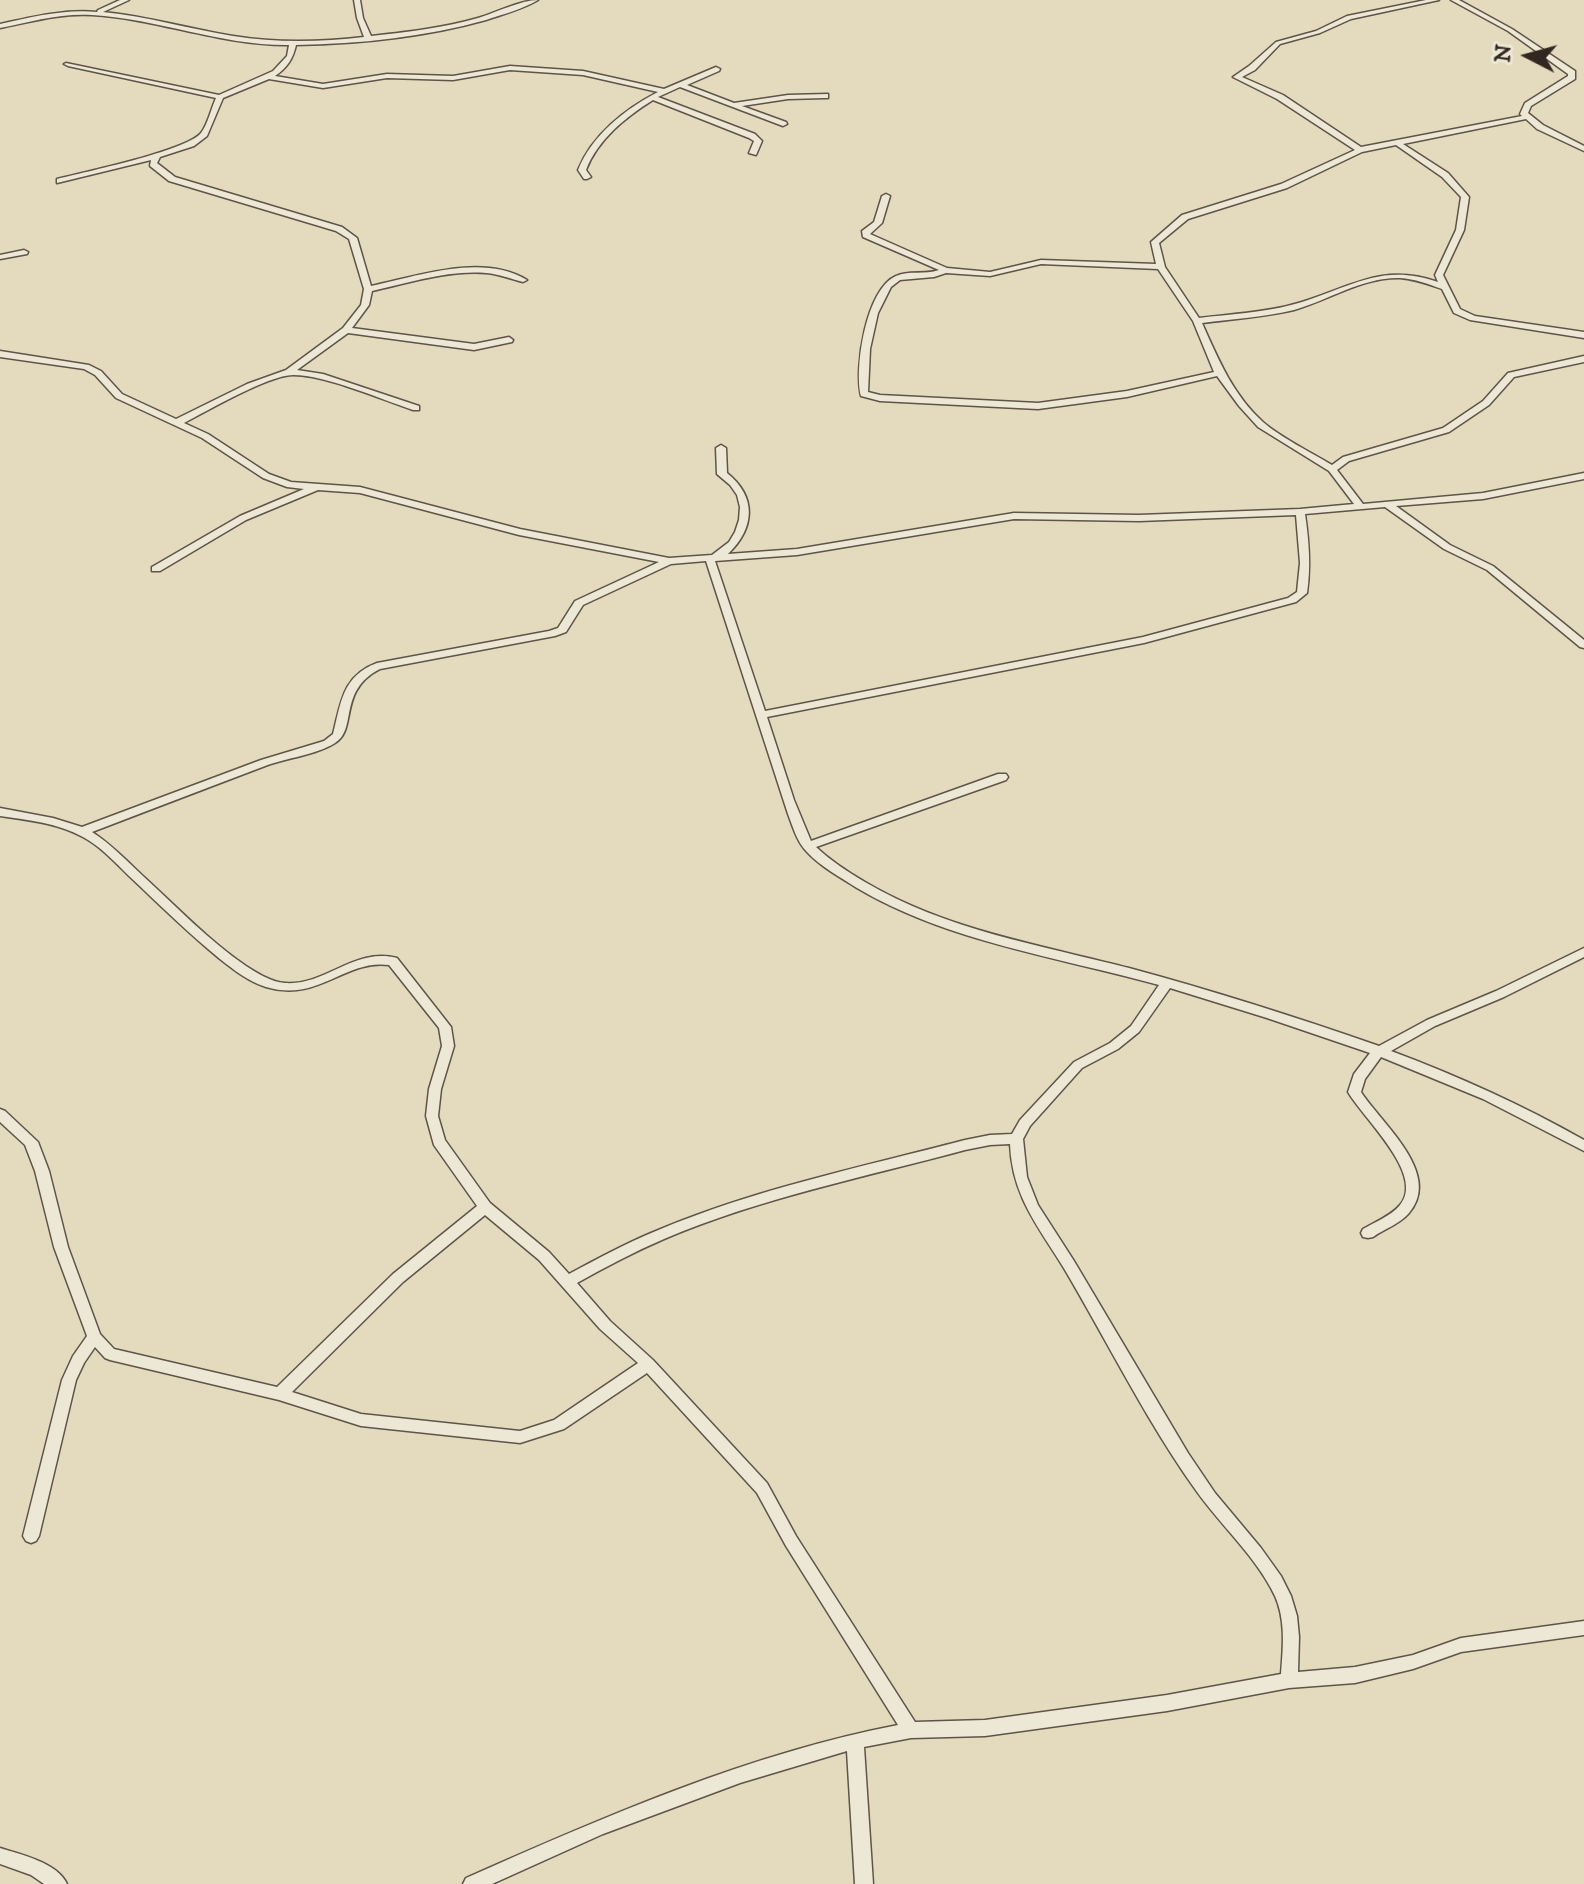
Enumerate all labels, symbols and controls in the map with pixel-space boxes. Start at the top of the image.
north arrow [1488,16,1568,96]
text: N [1489,43,1518,64]

